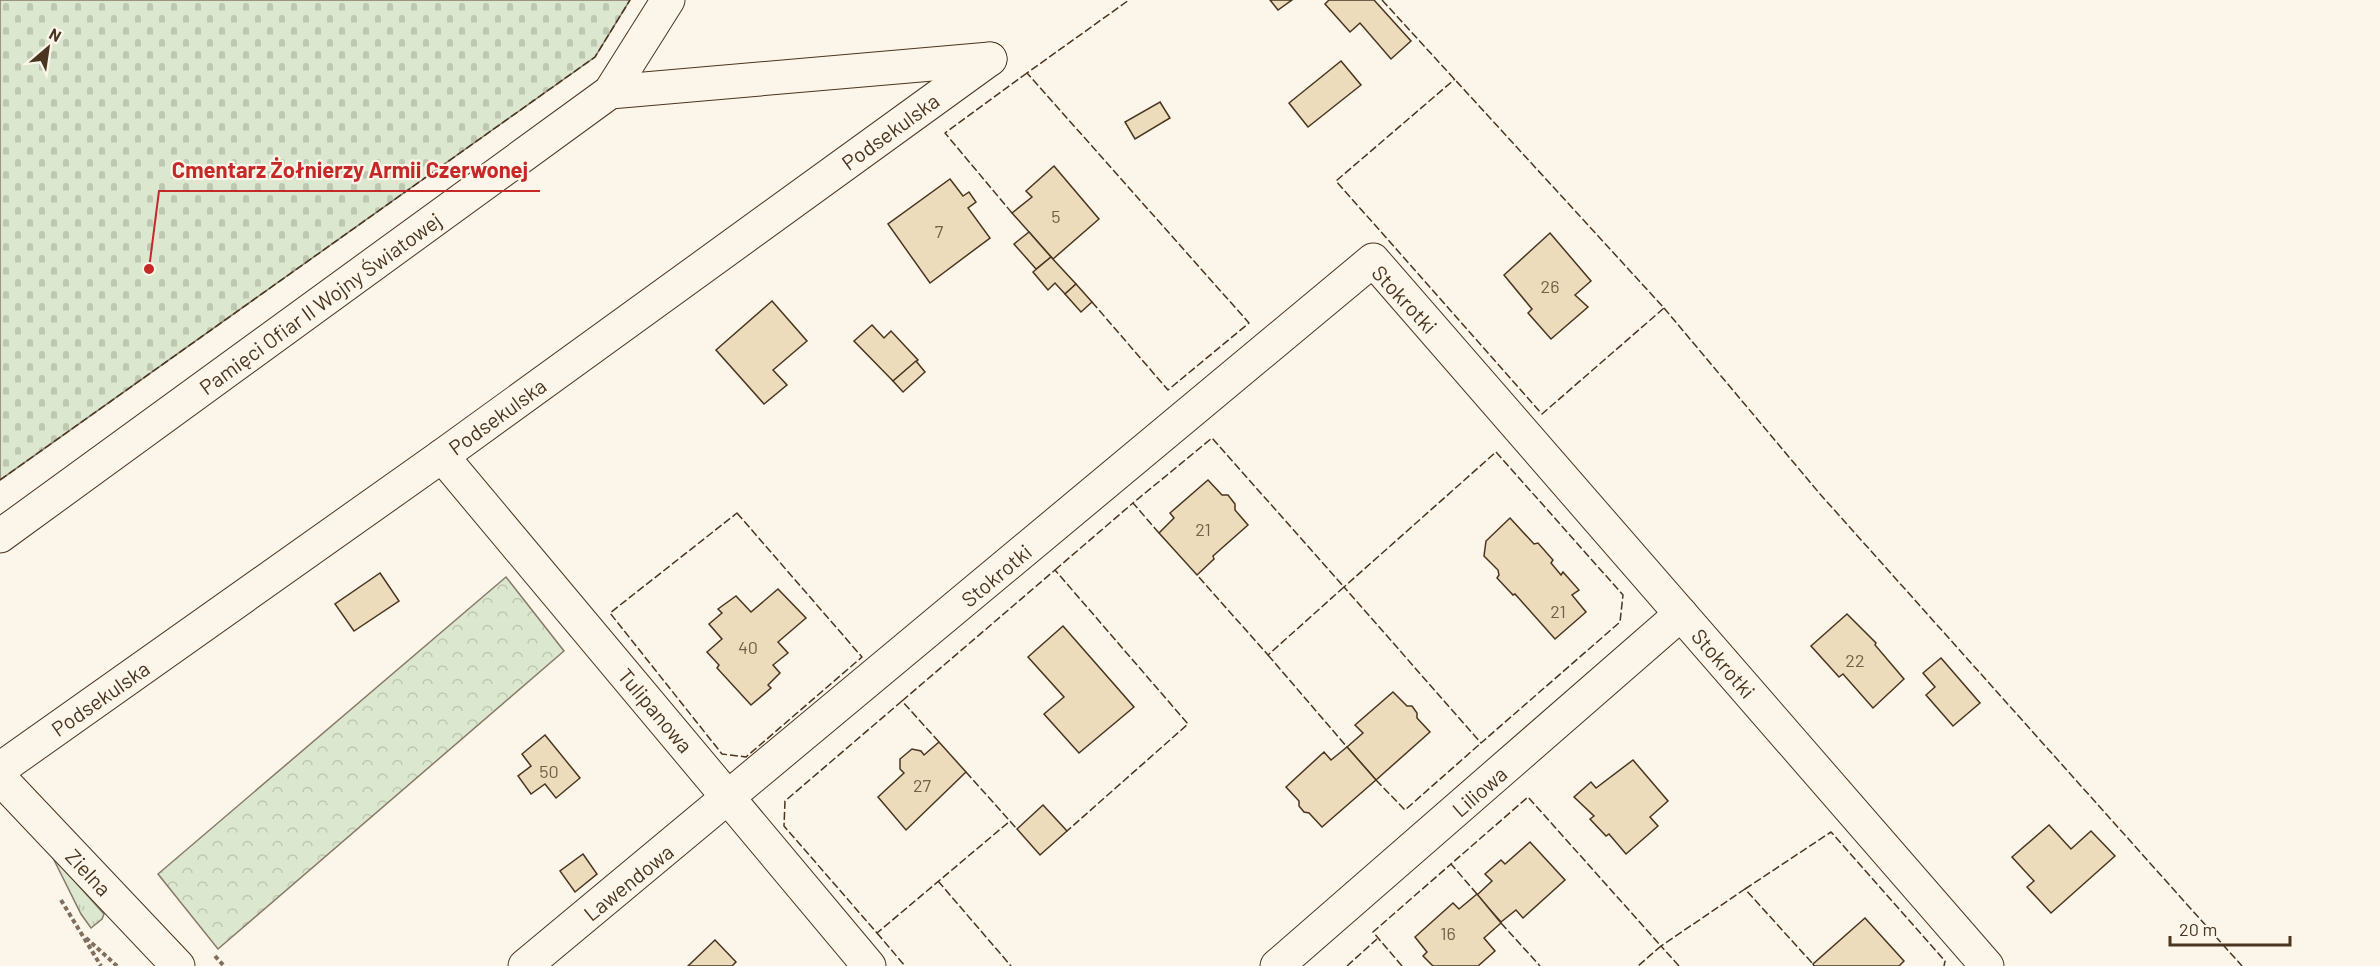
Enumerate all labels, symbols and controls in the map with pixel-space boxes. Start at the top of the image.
north arrow [18,18,78,78]
text: N [46,24,65,45]
street label: Podsekulska [837,87,943,175]
callout: Cmentarz Żołnierzy Armii Czerwonej [159,151,540,191]
text: Cmentarz Żołnierzy Armii Czerwonej [172,156,528,182]
house number: 5 [1051,205,1061,227]
street label: Pamięci Ofiar II Wojny Światowej [194,207,446,399]
house number: 7 [935,220,944,242]
street label: Stokrotki [1367,260,1443,338]
house number: 26 [1541,275,1559,297]
street label: Podsekulska [444,372,550,460]
house number: 21 [1195,518,1211,540]
street label: Stokrotki [956,538,1036,612]
house number: 21 [1550,600,1566,622]
street label: Stokrotki [1687,623,1761,703]
house number: 40 [738,636,758,658]
house number: 22 [1845,649,1865,671]
street label: Podsekulska [46,655,154,741]
street label: Tulipanowa [613,663,699,757]
house number: 50 [539,760,559,782]
street label: Liliowa [1447,761,1511,821]
house number: 27 [913,774,932,796]
street label: Lawendowa [578,838,678,926]
street label: Zielna [61,843,117,901]
scale bar [2170,909,2290,947]
text: 20 m [2179,918,2217,940]
house number: 16 [1440,922,1456,944]

